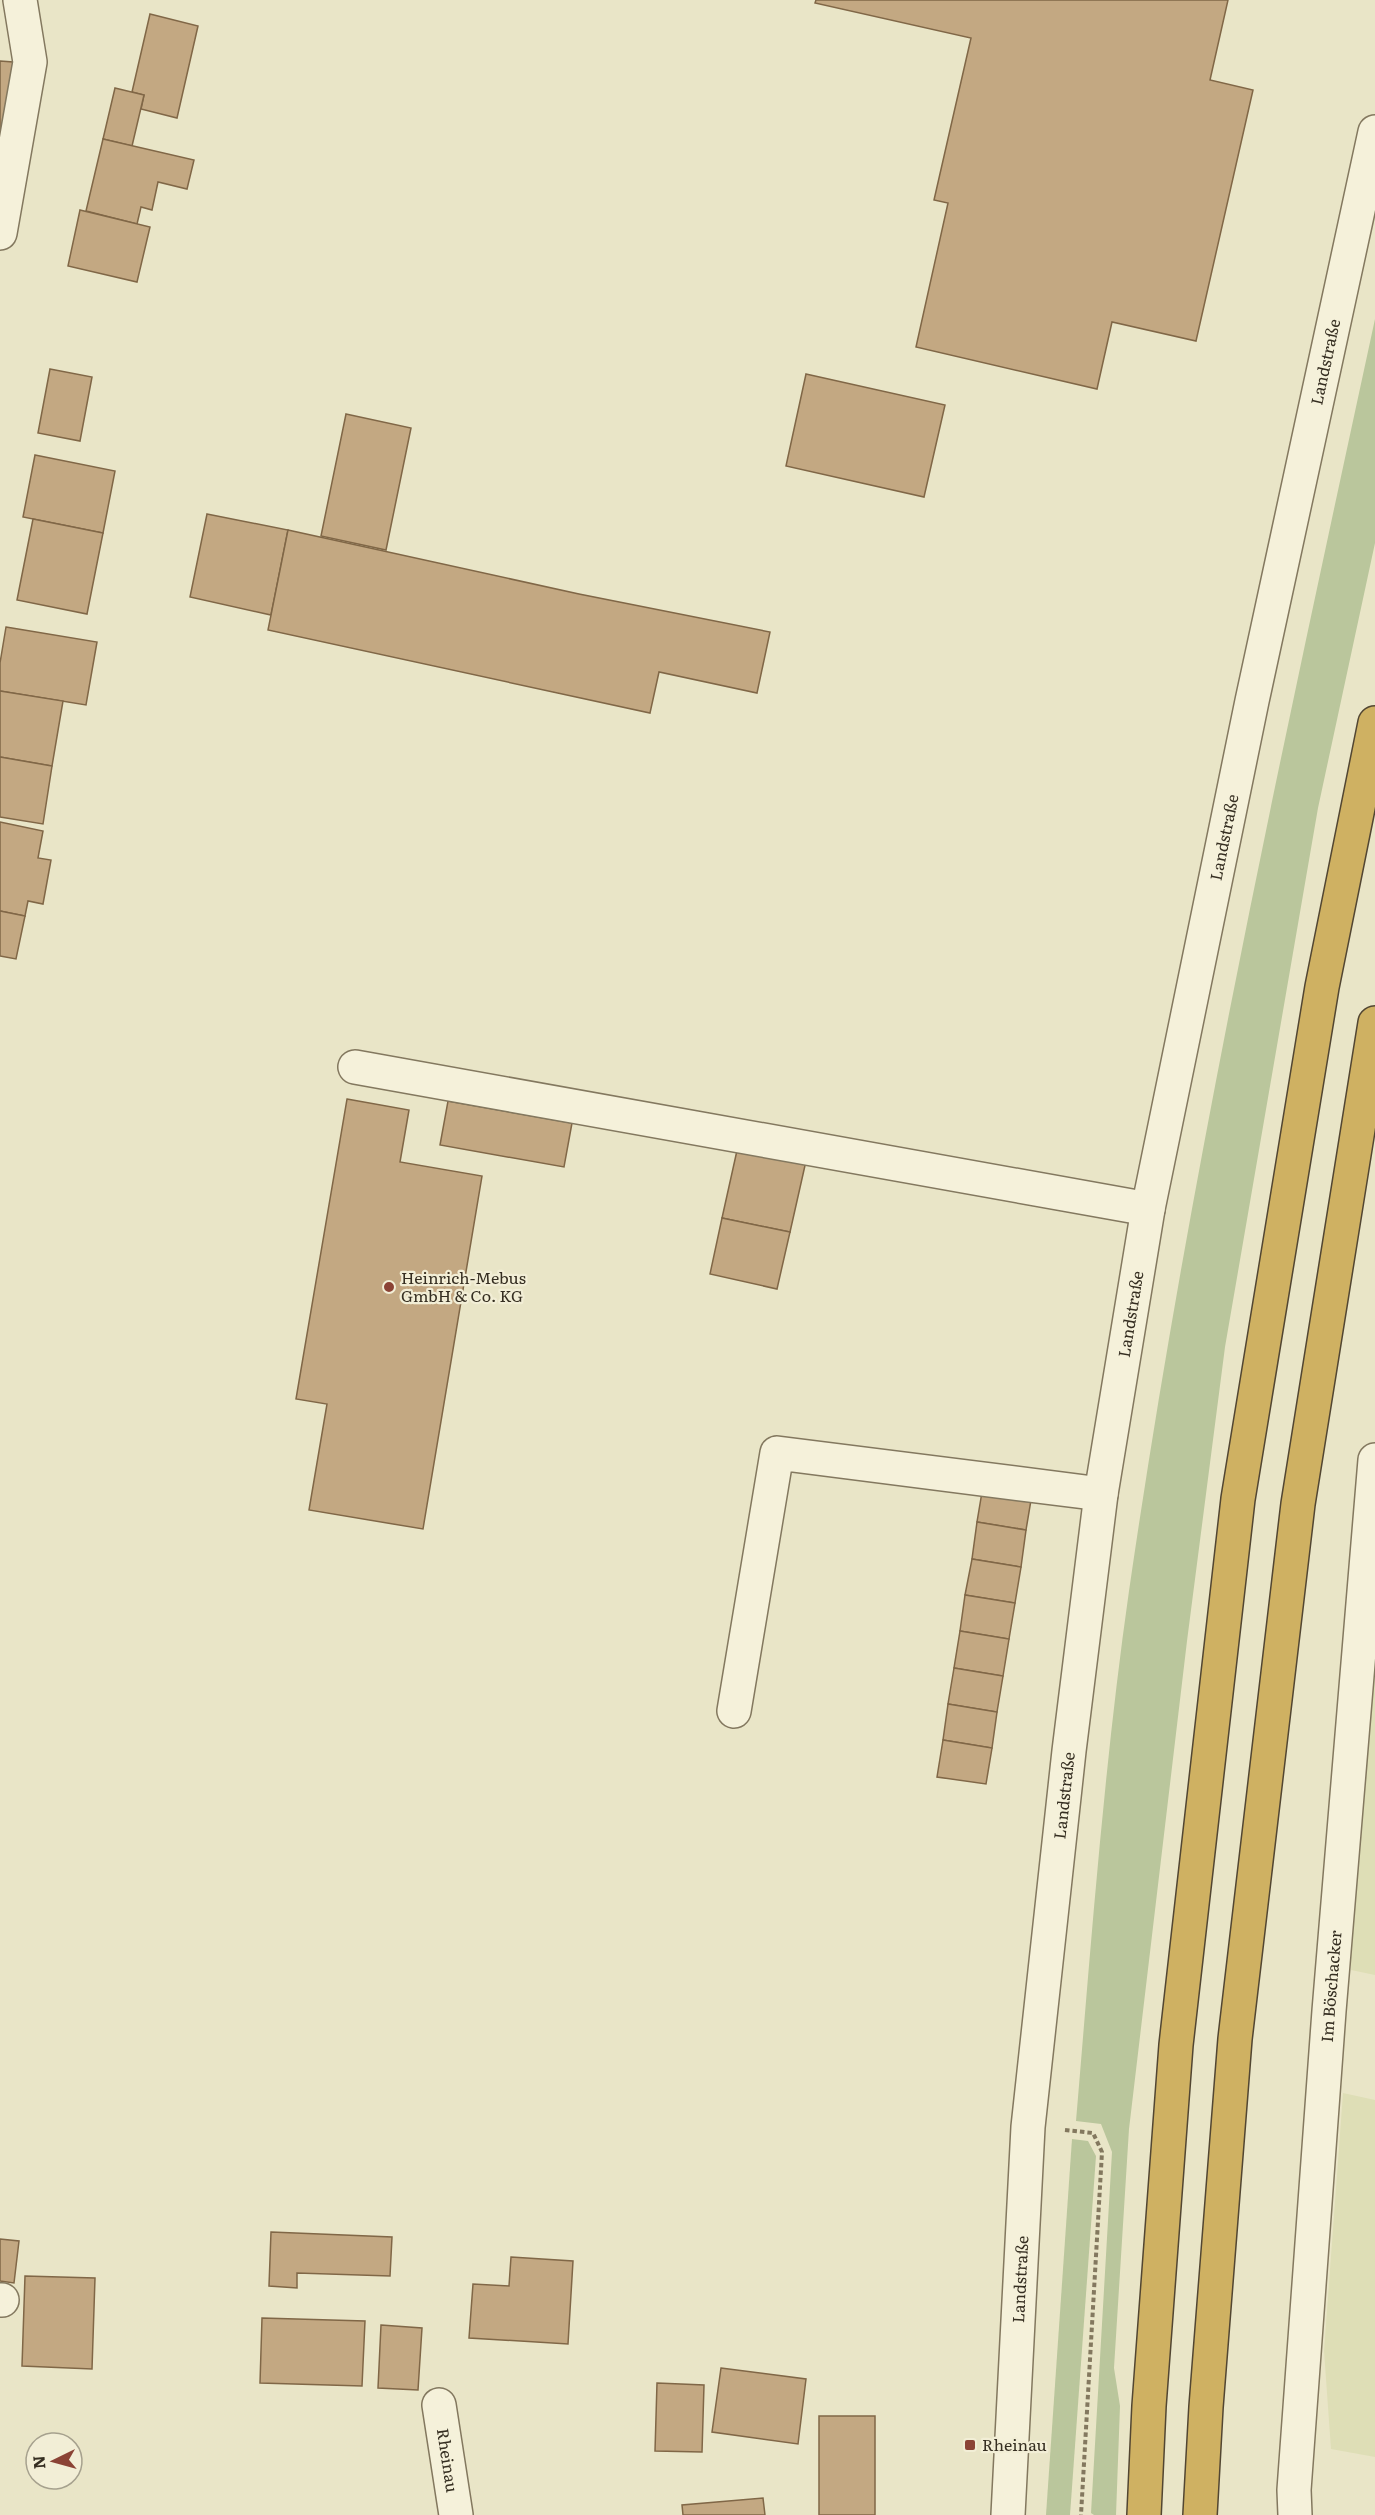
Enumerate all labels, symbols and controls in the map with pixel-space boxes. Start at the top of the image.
street label: Landstraße [1303,316,1345,407]
street label: Landstraße [1203,792,1244,882]
place label: Heinrich-Mebus GmbH & Co. KG [401,1265,526,1307]
street label: Landstraße [1111,1269,1149,1359]
marker: Heinrich-Mebus GmbH & Co. KG [382,1280,396,1294]
street label: Landstraße [1046,1751,1080,1840]
street label: Im Böschacker [1314,1929,1347,2043]
street label: Landstraße [1005,2235,1033,2324]
street label: Rheinau [432,2426,465,2494]
north arrow [24,2431,84,2491]
place label: Rheinau [982,2432,1047,2456]
marker: Rheinau [963,2438,977,2452]
text: N [26,2455,51,2470]

